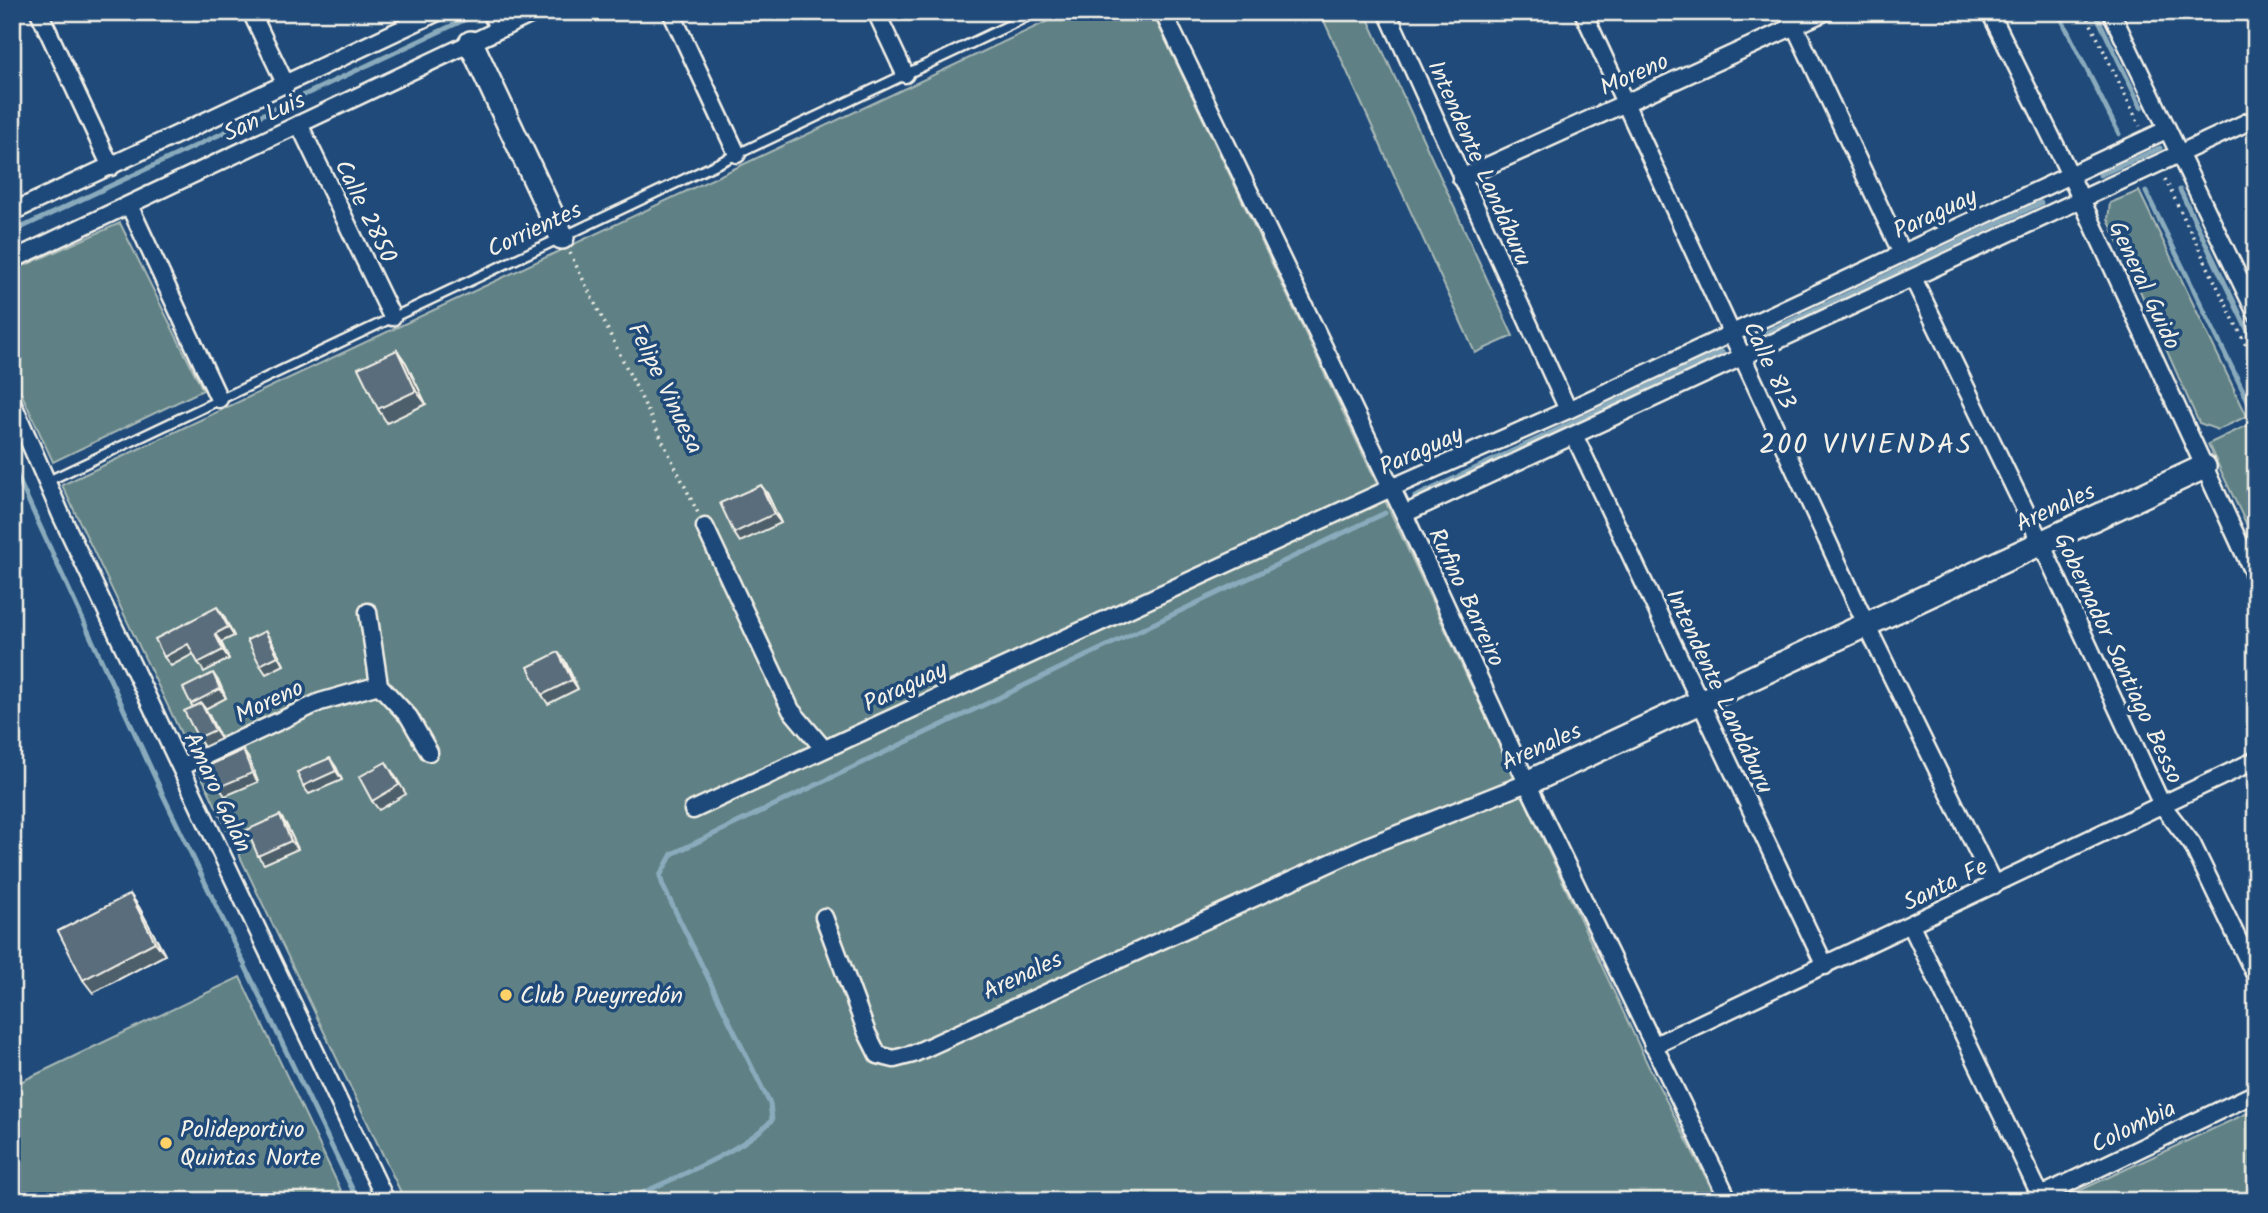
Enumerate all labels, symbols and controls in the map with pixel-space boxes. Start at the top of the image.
street label: Moreno [1594,43,1676,108]
street label: Intendente Landáburu [1416,54,1542,274]
street label: San Luis [217,81,312,153]
street label: Calle 2850 [323,153,407,270]
street label: Paraguay [1887,178,1985,251]
street label: Corrientes [481,191,589,269]
street label: General Guido [2097,215,2191,357]
street label: Calle 813 [1731,315,1806,416]
street label: Felipe Vinuesa [616,316,713,461]
street label: Paraguay [1373,415,1471,487]
district label: 200 VIVIENDAS [1759,423,1973,468]
street label: Arenales [2009,473,2102,544]
street label: Rufino Barreiro [1416,522,1515,674]
street label: Gobernador Santiago Besso [2042,526,2193,791]
street label: Intendente Landáburu [1654,583,1784,801]
street label: Paraguay [857,651,955,724]
street label: Moreno [229,669,311,735]
street label: Arenales [1495,712,1588,782]
street label: Amaro Galán [172,726,262,859]
street label: Santa Fe [1897,848,1995,923]
street label: Arenales [976,941,1069,1012]
place label: Club Pueyrredón [520,977,683,1016]
marker: Club Pueyrredón [498,987,514,1003]
street label: Colombia [2084,1090,2183,1165]
place label: Polideportivo Quintas Norte [180,1111,321,1178]
marker: Polideportivo Quintas Norte [158,1135,174,1151]

